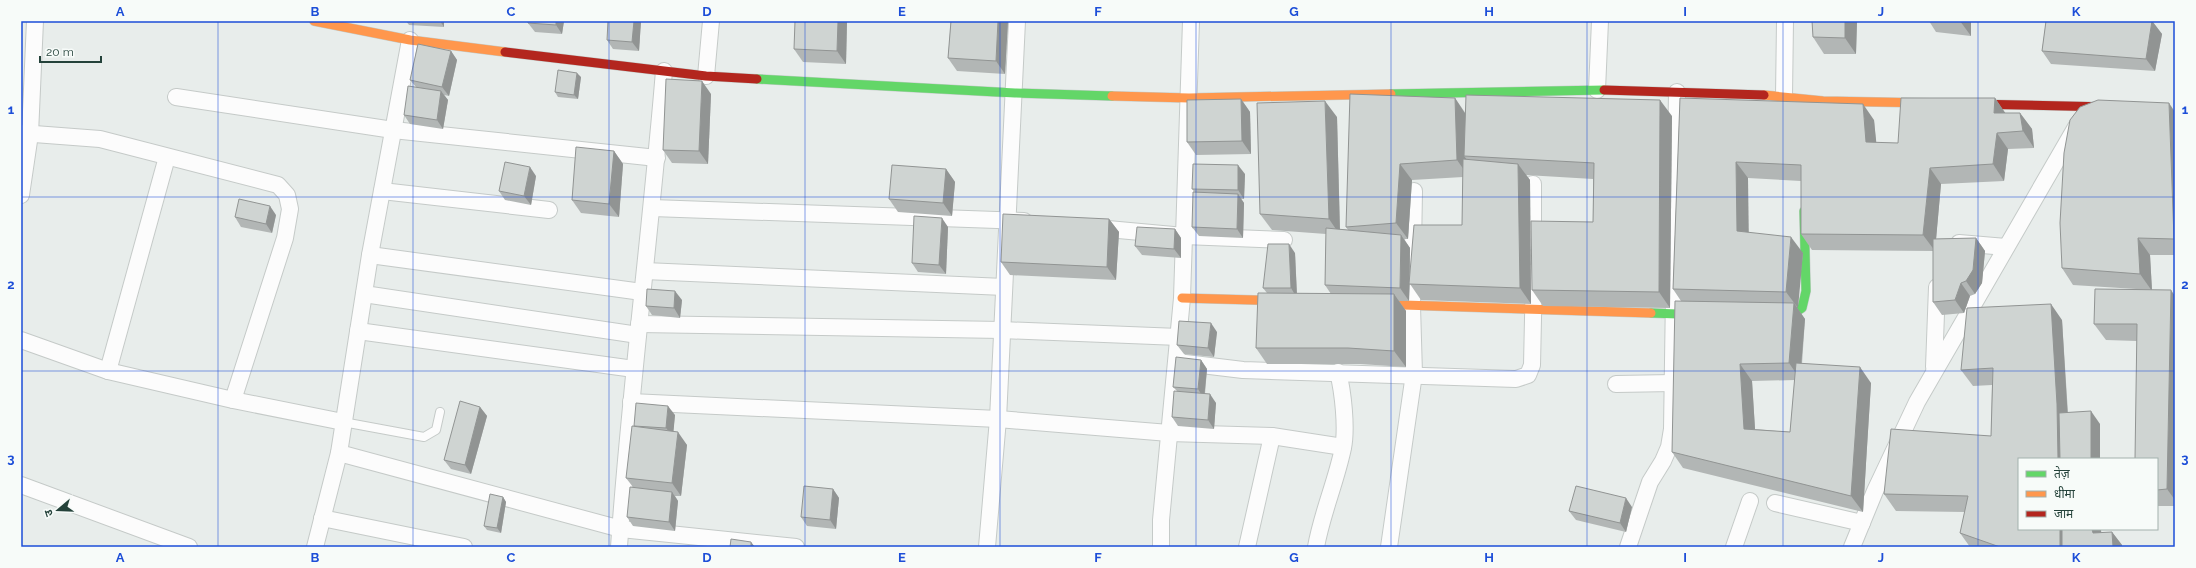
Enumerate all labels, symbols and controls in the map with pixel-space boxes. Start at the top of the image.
text: A [116,4,125,19]
text: B [311,4,320,19]
text: C [507,4,516,19]
text: D [702,4,712,19]
text: E [898,4,906,19]
text: F [1094,4,1102,19]
text: G [1289,4,1299,19]
text: H [1484,4,1494,19]
text: I [1683,4,1687,19]
text: J [1878,4,1884,19]
text: K [2072,4,2081,19]
scale bar [40,38,101,64]
text: 20 m [46,45,74,59]
text: 1 [8,102,15,117]
text: 1 [2182,102,2189,117]
text: 2 [7,277,15,292]
text: 2 [2181,277,2189,292]
text: 3 [7,451,15,466]
text: 3 [2181,451,2189,466]
legend [2018,458,2158,530]
text: तेज़ [2054,466,2071,481]
text: धीमा [2054,486,2076,501]
north arrow [38,490,78,530]
text: उ [42,507,56,518]
text: जाम [2054,507,2074,521]
text: A [116,550,125,565]
text: B [311,550,320,565]
text: C [507,550,516,565]
text: D [702,550,712,565]
text: E [898,550,906,565]
text: F [1094,550,1102,565]
text: G [1289,550,1299,565]
text: H [1484,550,1494,565]
text: I [1683,550,1687,565]
text: J [1878,550,1884,565]
text: K [2072,550,2081,565]

